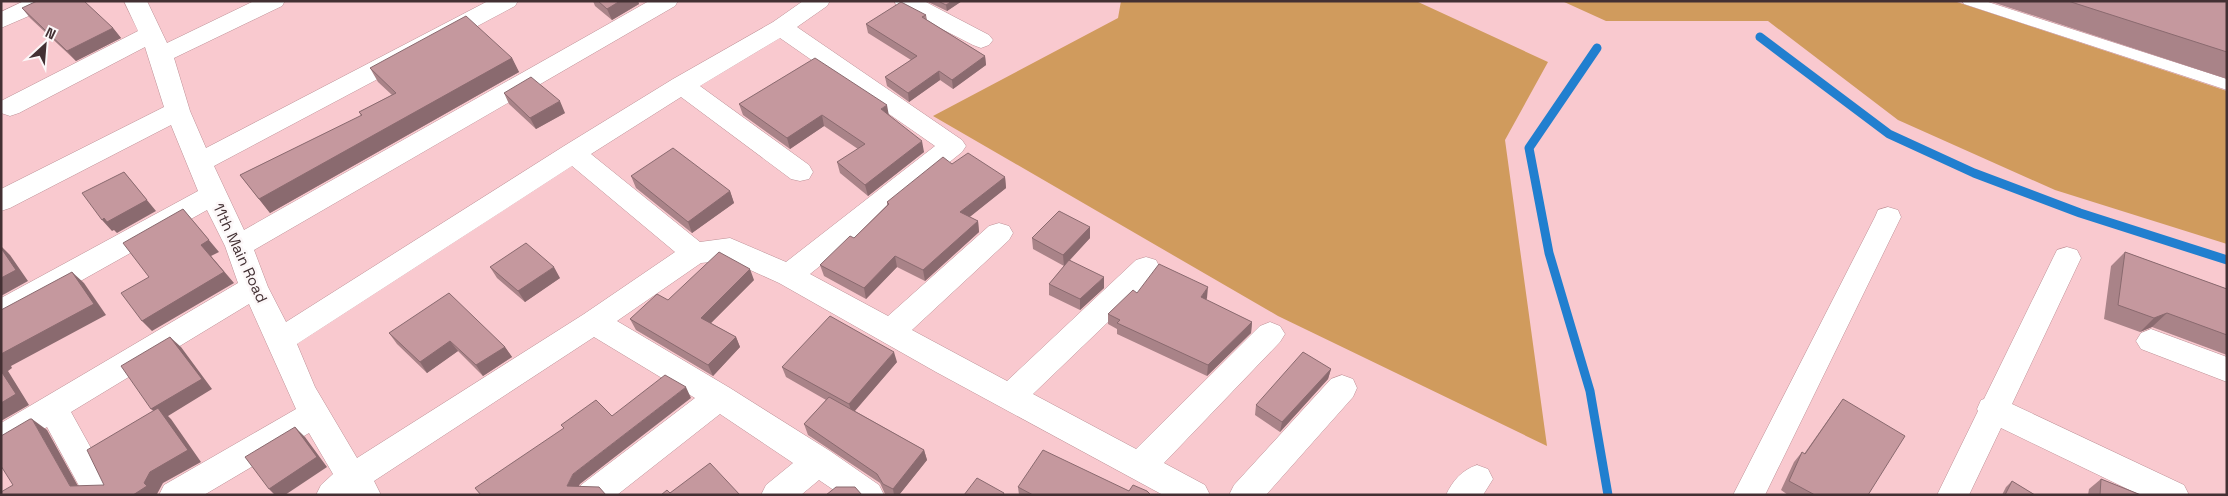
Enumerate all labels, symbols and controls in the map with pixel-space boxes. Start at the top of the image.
north arrow [20,20,70,70]
text: N [43,23,59,43]
street label: 11th Main Road [209,200,272,306]

